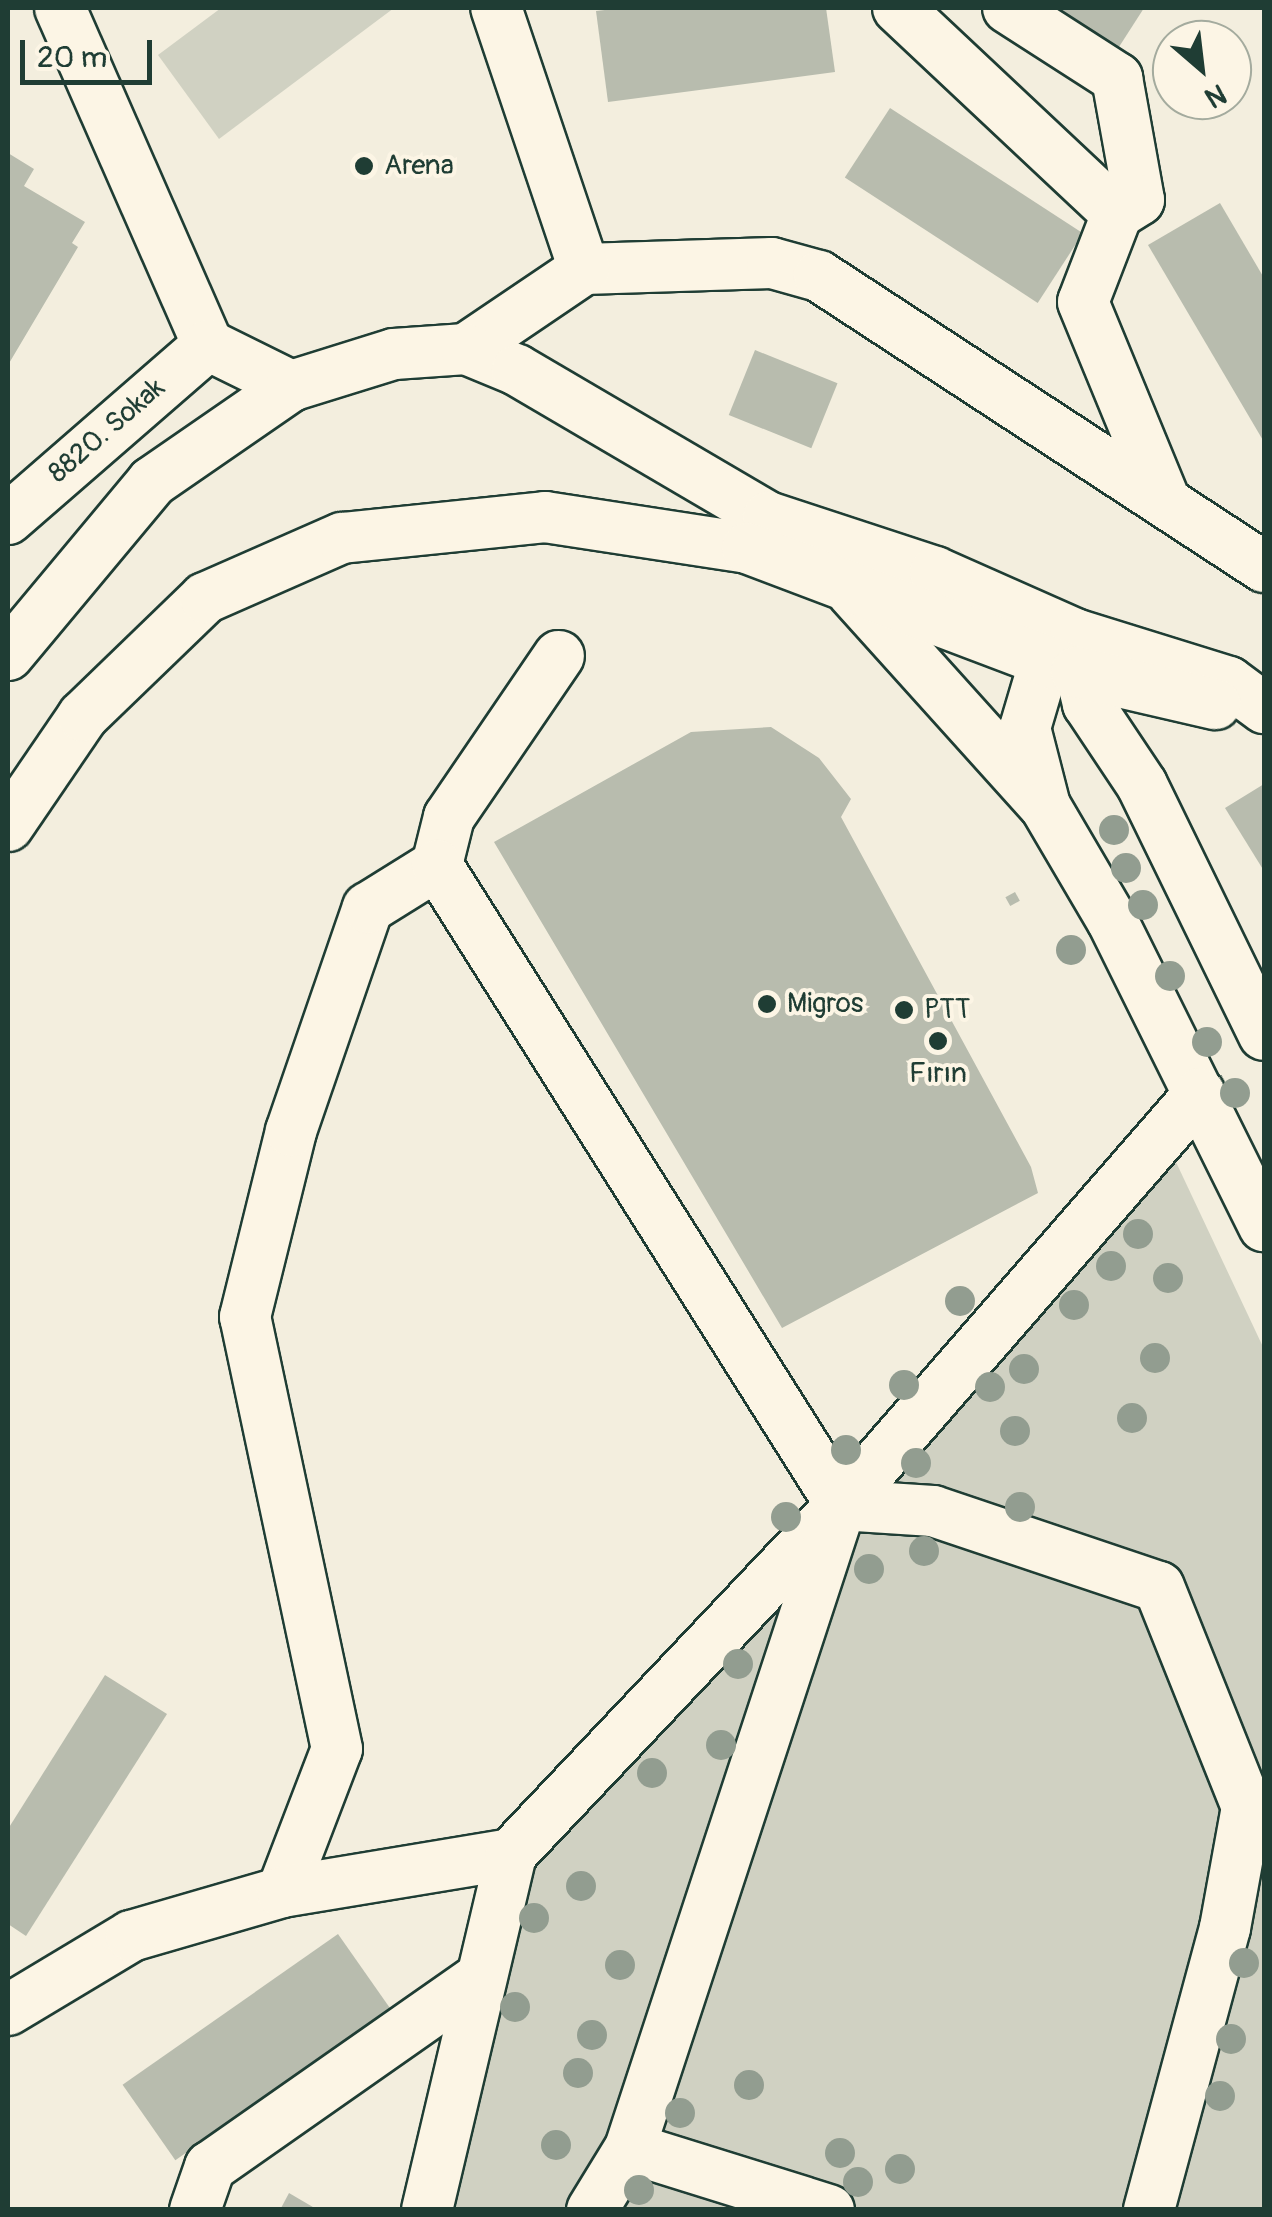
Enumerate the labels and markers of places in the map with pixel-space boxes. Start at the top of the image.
place label: Arena [384,149,454,183]
marker: Arena [353,155,375,177]
place label: Migros [787,987,863,1021]
marker: Migros [756,993,778,1015]
place label: PTT [924,993,971,1027]
marker: PTT [893,999,915,1021]
marker: Fırın [927,1030,949,1052]
place label: Fırın [909,1057,967,1091]

